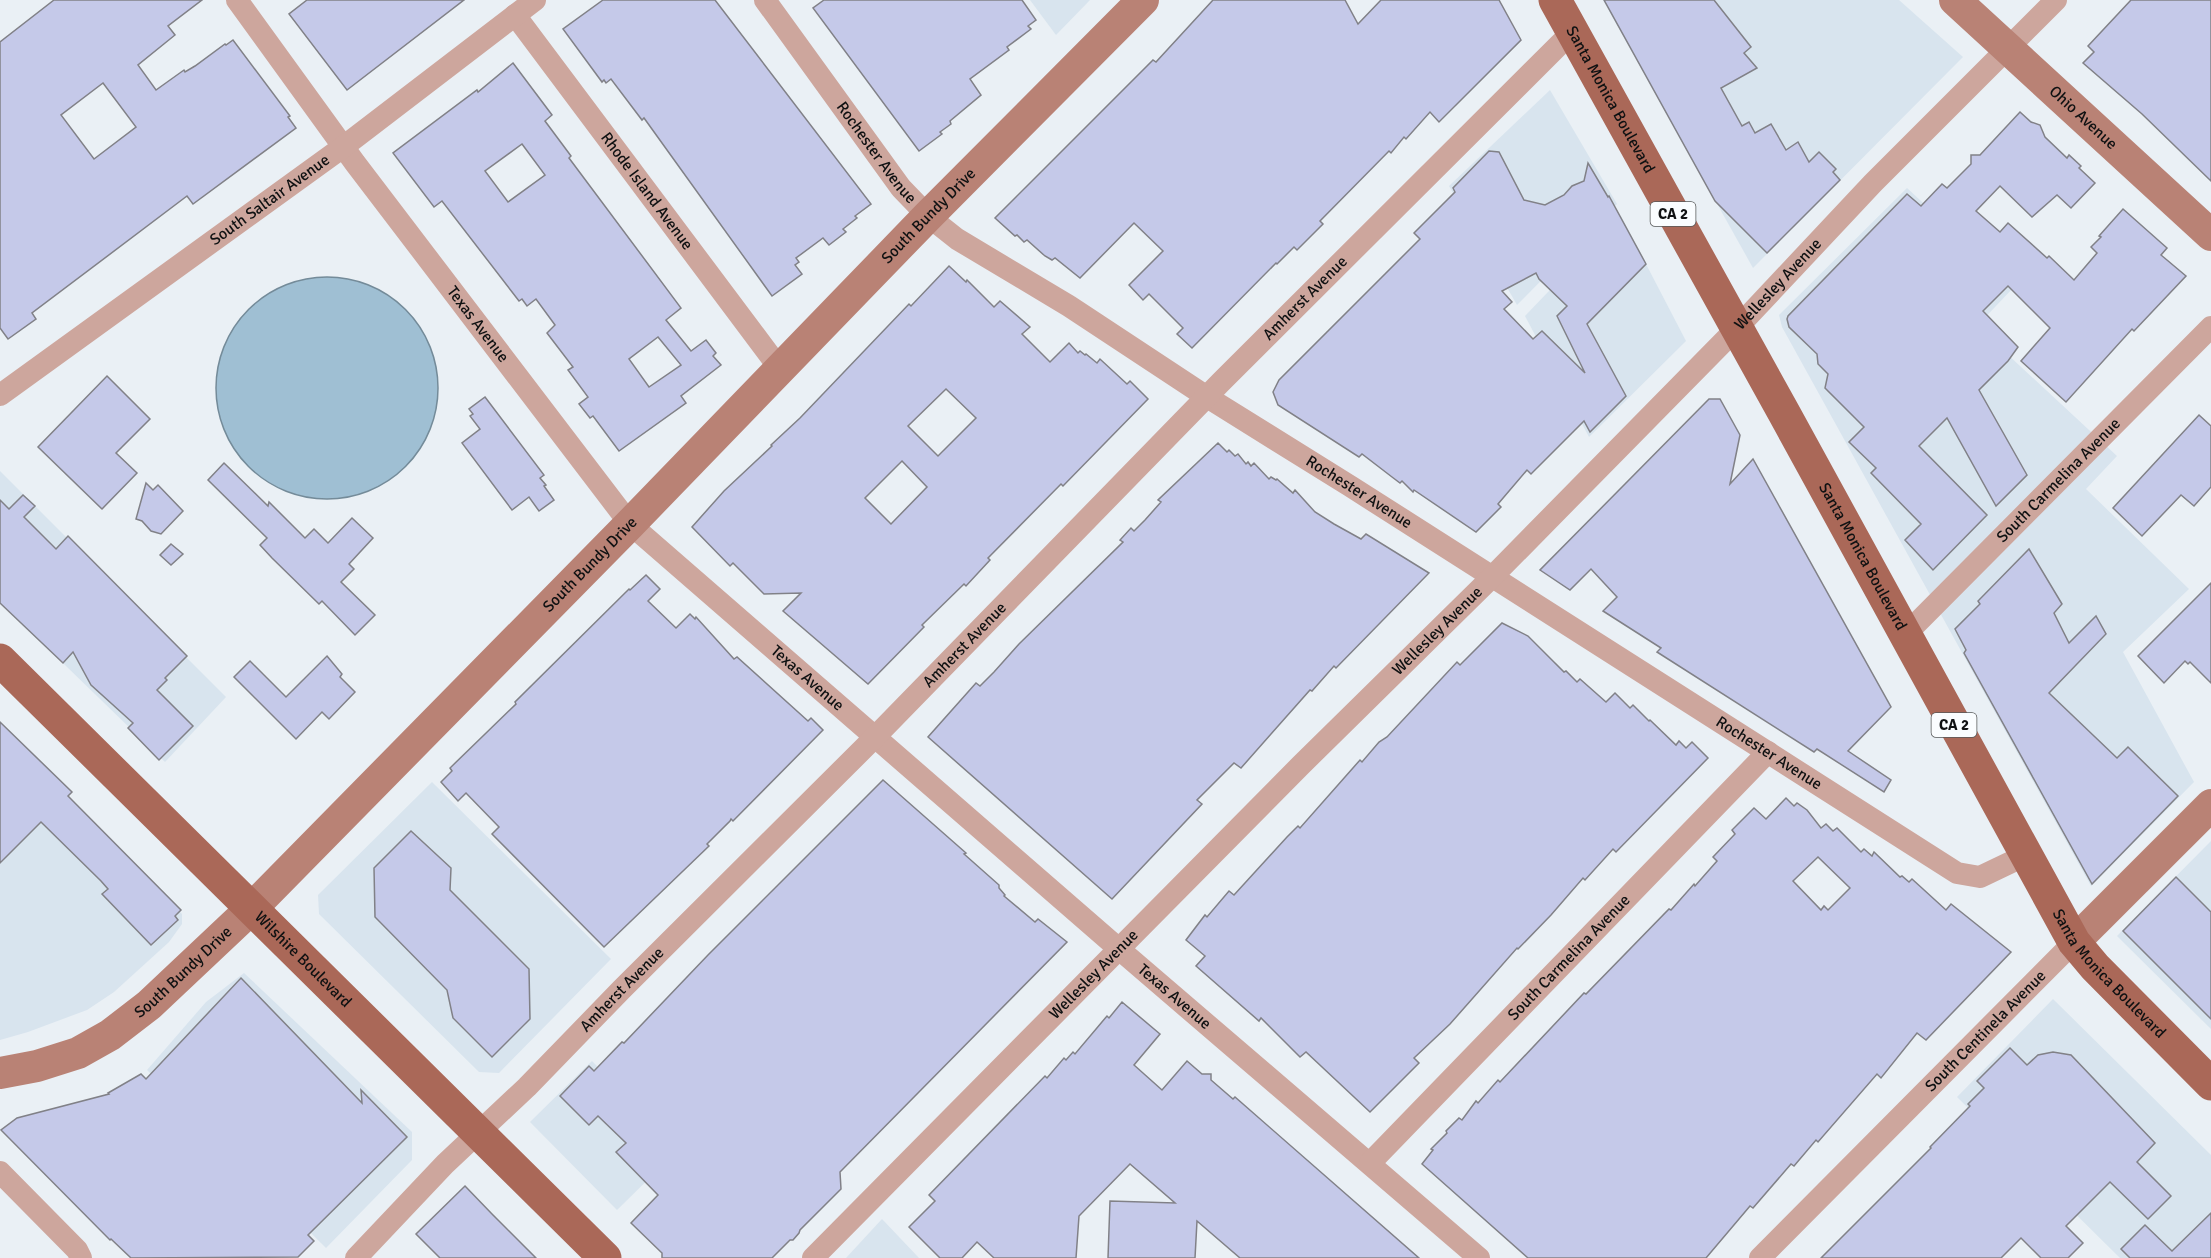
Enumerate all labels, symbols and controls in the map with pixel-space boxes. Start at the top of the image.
street label: Santa Monica Boulevard [1561,23,1659,177]
street label: Ohio Avenue [2045,81,2121,154]
street label: Rochester Avenue [832,98,921,208]
street label: Rhode Island Avenue [596,128,697,254]
street label: South Saltair Avenue [206,150,334,250]
street label: South Bundy Drive [877,164,980,268]
road number: CA 2 [1650,202,1696,226]
street label: Wellesley Avenue [1730,234,1826,334]
street label: Amherst Avenue [1259,252,1352,345]
street label: Texas Avenue [442,282,513,366]
street label: South Carmelina Avenue [1992,414,2125,547]
street label: Rochester Avenue [1302,451,1416,533]
street label: Santa Monica Boulevard [1814,479,1911,634]
street label: South Bundy Drive [539,513,642,617]
street label: Wellesley Avenue [1388,582,1487,680]
street label: Amherst Avenue [919,598,1011,692]
street label: Texas Avenue [767,641,848,715]
street label: Rochester Avenue [1712,712,1826,794]
road number: CA 2 [1932,713,1976,737]
street label: South Carmelina Avenue [1503,890,1634,1025]
street label: Santa Monica Boulevard [2048,905,2170,1043]
street label: Wilshire Boulevard [250,907,356,1012]
street label: South Bundy Drive [130,922,236,1023]
street label: Wellesley Avenue [1045,925,1143,1024]
street label: Amherst Avenue [576,943,668,1036]
street label: Texas Avenue [1134,960,1215,1034]
street label: South Centinela Avenue [1921,966,2050,1096]

